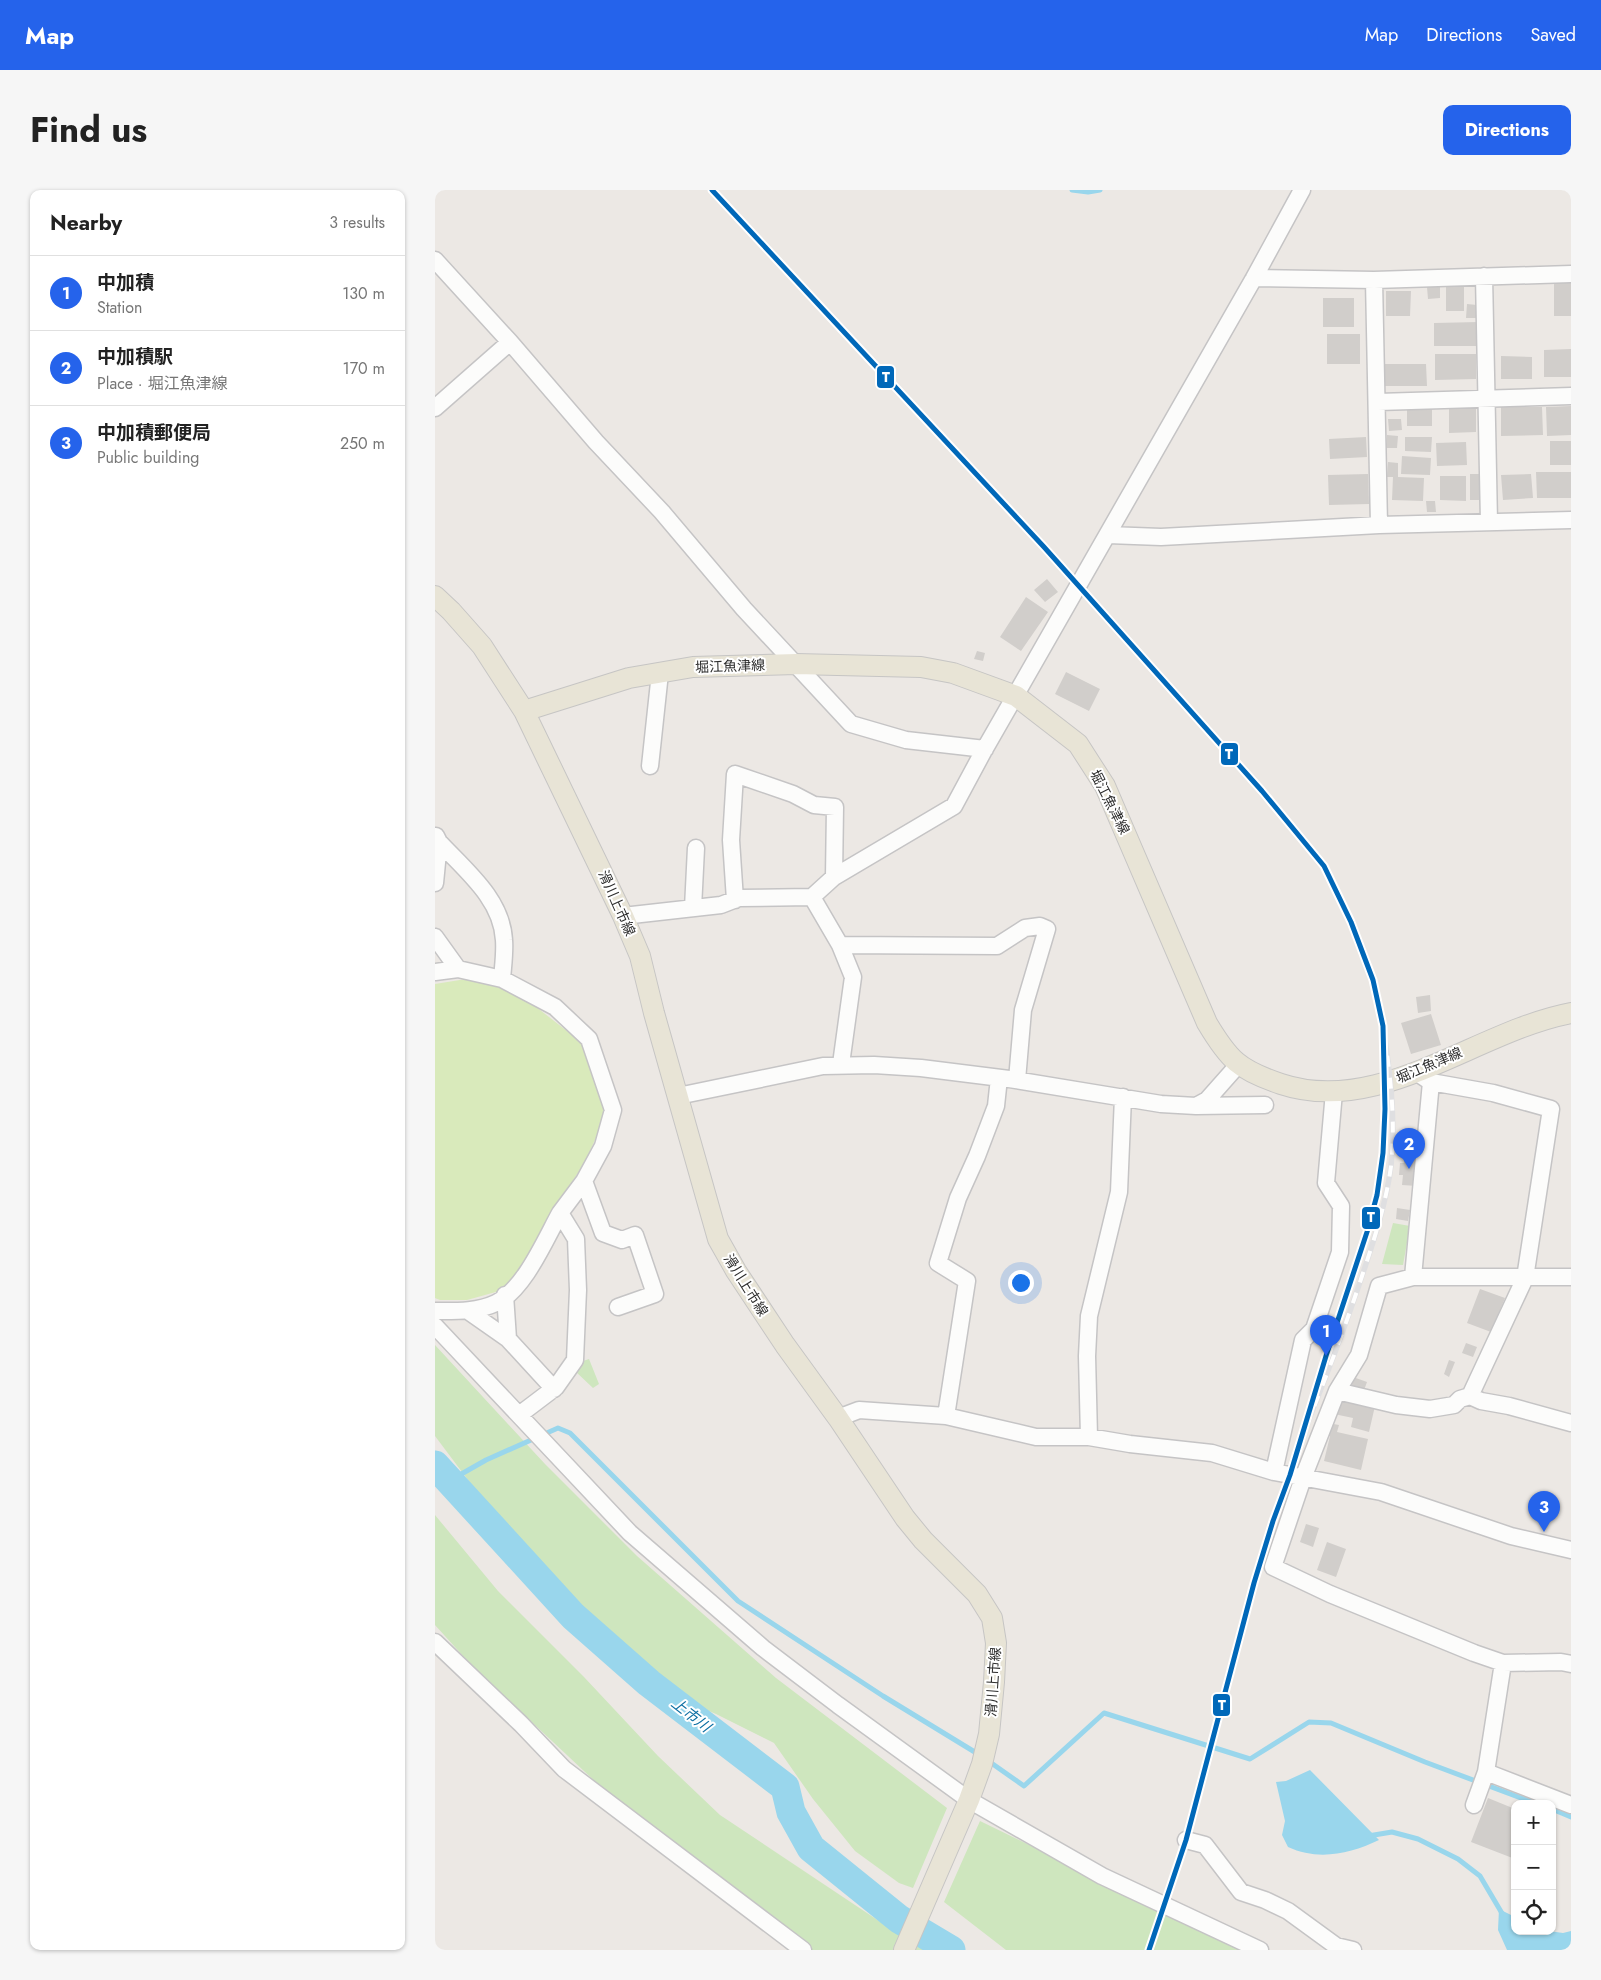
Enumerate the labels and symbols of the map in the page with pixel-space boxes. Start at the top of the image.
line badge: T [876,365,895,389]
text: T [882,367,890,387]
street label: 堀江魚津線 [695,655,765,677]
line badge: T [1220,742,1239,766]
text: T [1225,744,1233,764]
street label: 堀江魚津線 [1085,766,1135,838]
street label: 滑川上市線 [594,867,640,939]
street label: 堀江魚津線 [1393,1042,1465,1088]
pin: 2 [1393,1128,1425,1169]
line badge: T [1361,1206,1381,1230]
text: T [1367,1207,1375,1227]
street label: 滑川上市線 [719,1250,773,1320]
your location [1008,1270,1034,1296]
pin: 1 [1310,1315,1342,1356]
pin: 3 [1528,1491,1560,1532]
street label: 滑川上市線 [981,1646,1005,1718]
water label: 上市川 [666,1692,717,1739]
line badge: T [1212,1693,1231,1717]
text: T [1218,1695,1226,1715]

